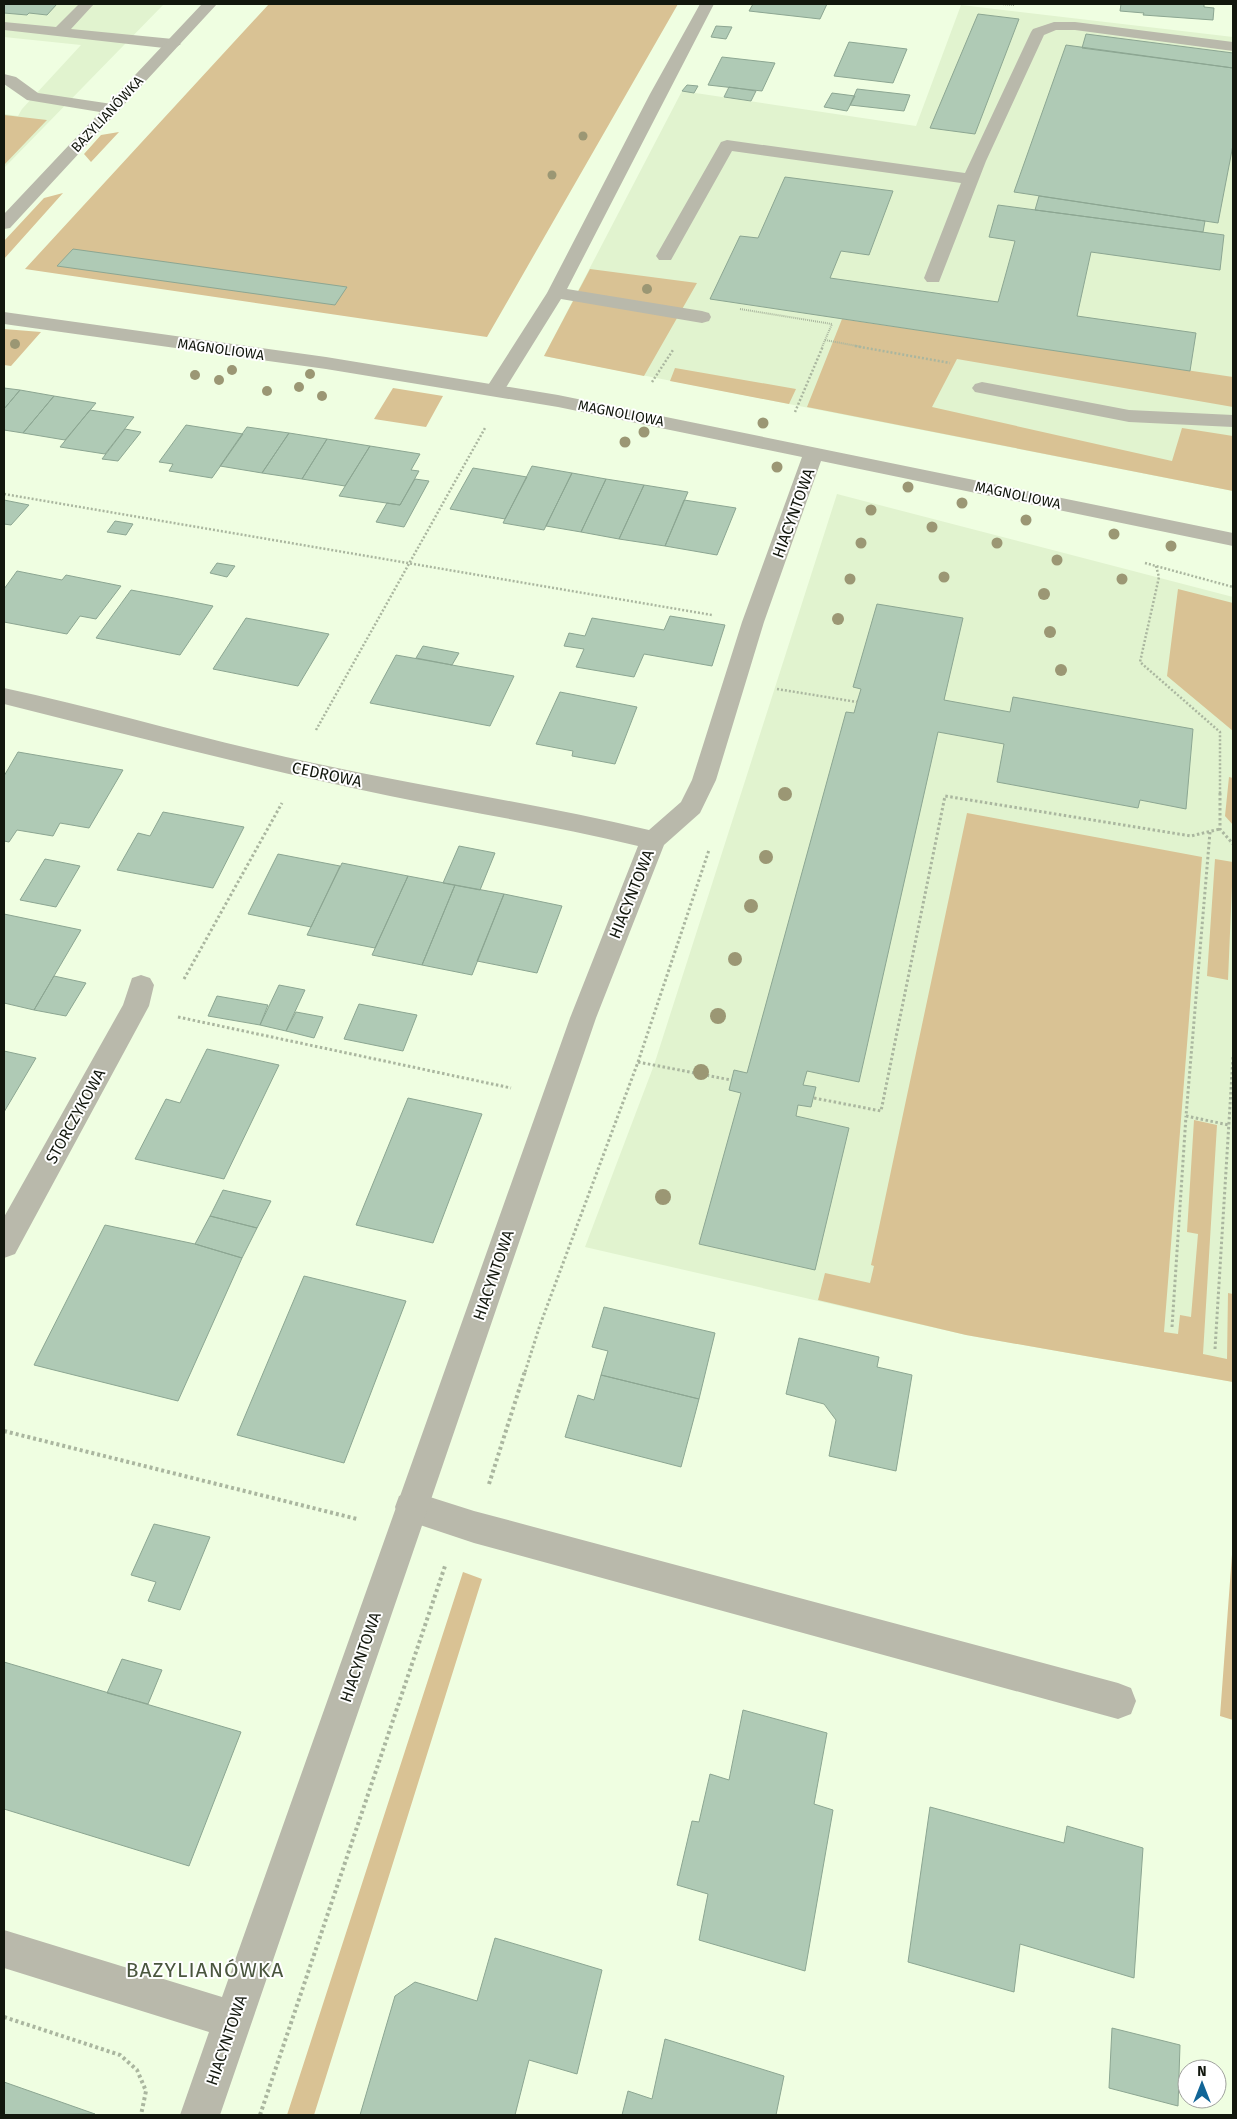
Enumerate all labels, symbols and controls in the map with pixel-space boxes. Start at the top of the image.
street label: BAZYLIANÓWKA [67,72,147,156]
street label: MAGNOLIOWA [177,335,265,364]
street label: MAGNOLIOWA [576,397,665,430]
street label: HIACYNTOWA [768,465,819,561]
street label: MAGNOLIOWA [973,478,1062,513]
street label: CEDROWA [290,758,364,791]
street label: HIACYNTOWA [605,846,658,941]
street label: STORCZYKOWA [42,1065,110,1167]
street label: HIACYNTOWA [469,1227,518,1323]
street label: HIACYNTOWA [336,1609,385,1705]
district label: BAZYLIANÓWKA [126,1957,284,1983]
street label: HIACYNTOWA [202,1992,251,2088]
north arrow [1177,2059,1227,2109]
text: N [1197,2063,1207,2080]

